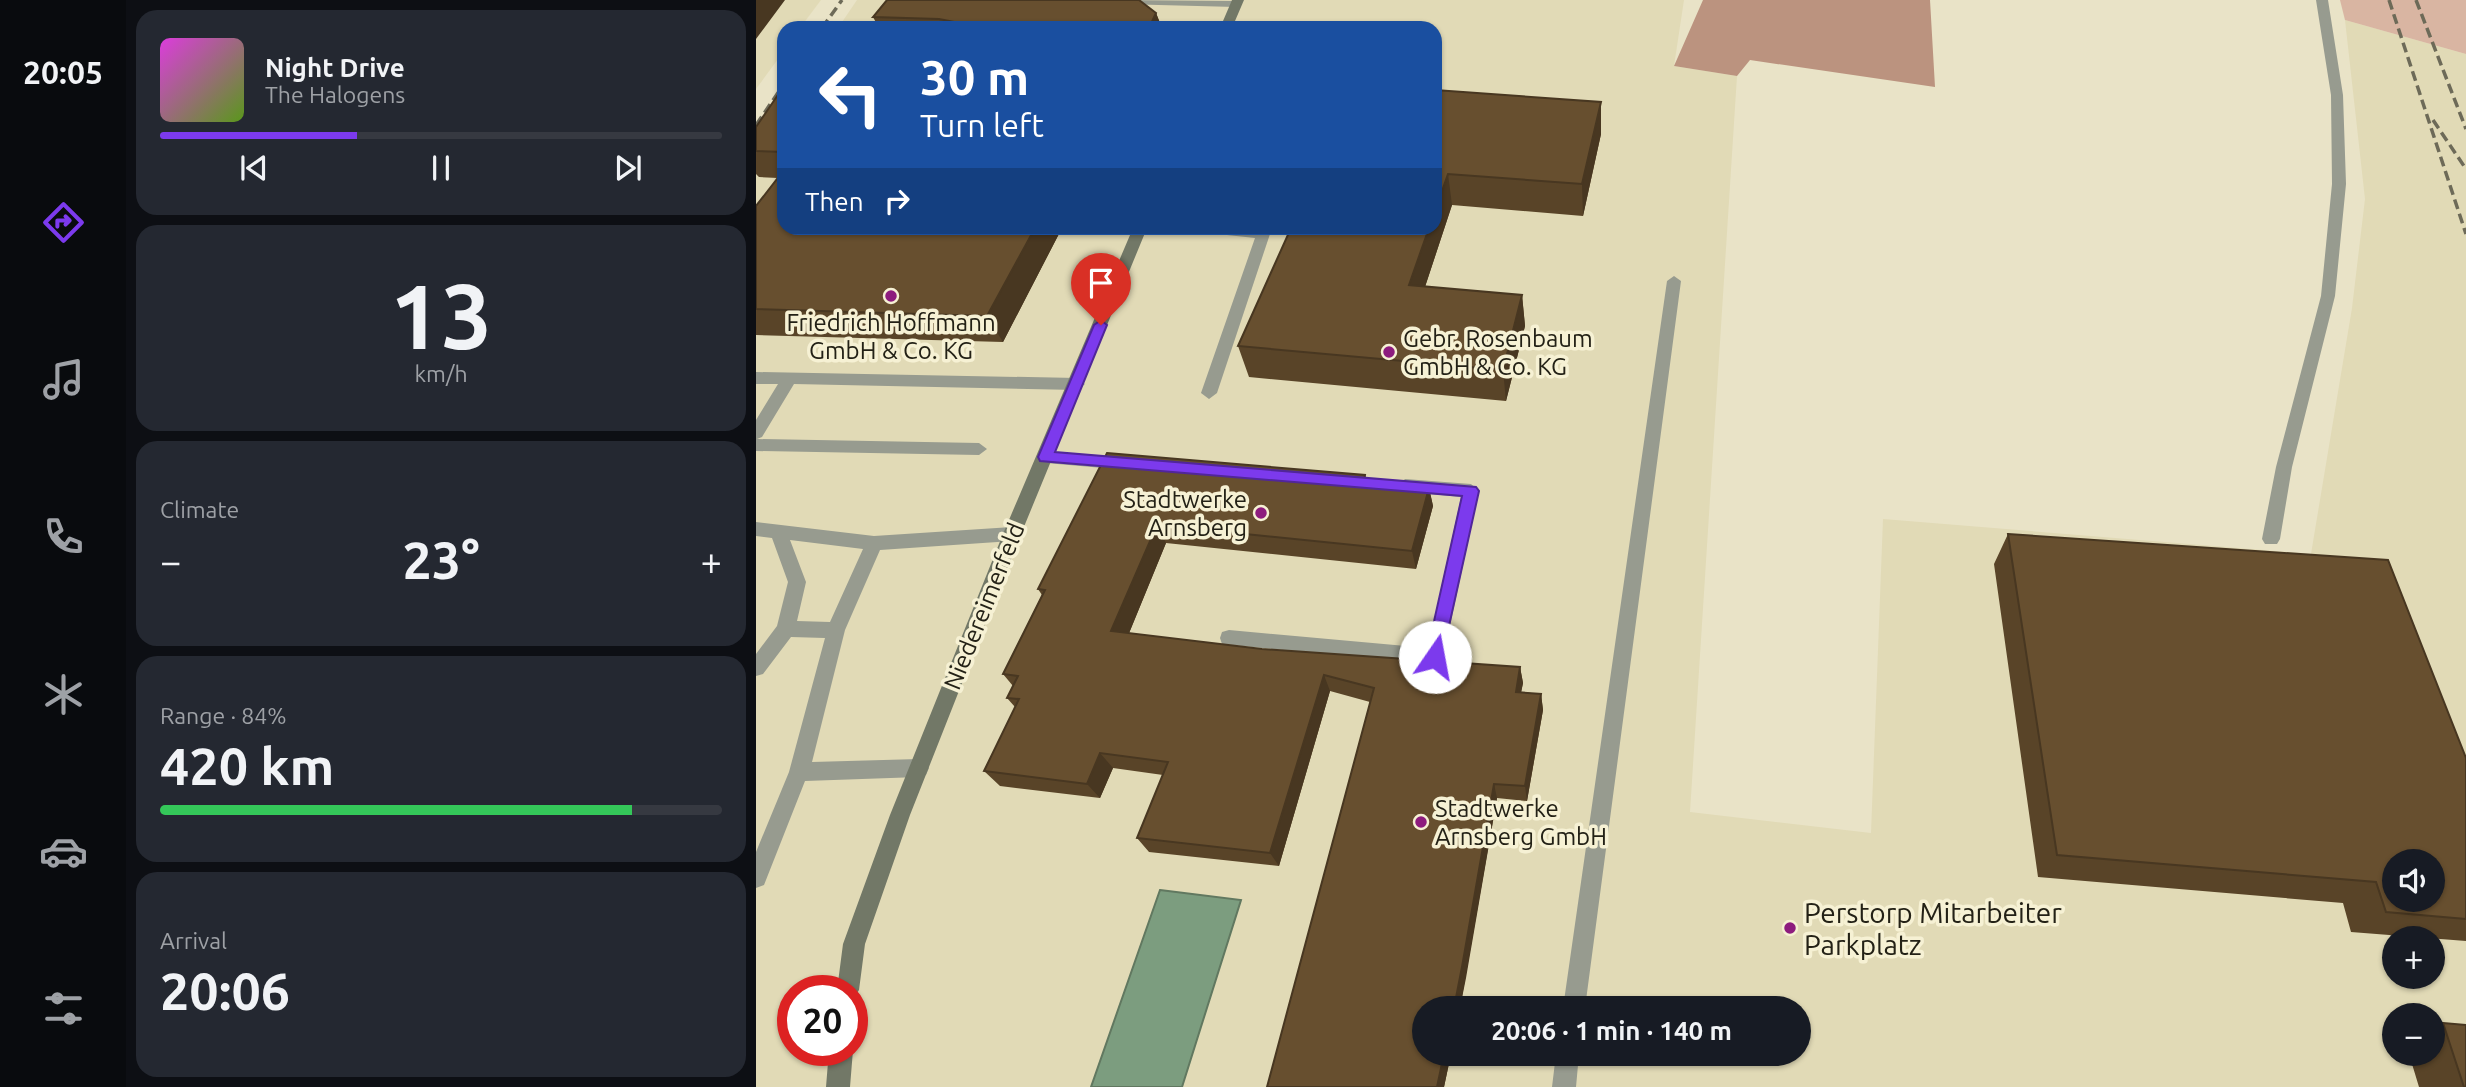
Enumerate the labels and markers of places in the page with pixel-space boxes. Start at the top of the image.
pin [1071,253,1131,325]
marker: Friedrich Hoffmann GmbH & Co. KG [883,288,899,304]
place label: Friedrich Hoffmann GmbH & Co. KG [786,309,996,364]
place label: Gebr. Rosenbaum GmbH & Co. KG [1403,325,1593,380]
marker: Gebr. Rosenbaum GmbH & Co. KG [1381,344,1397,360]
place label: Stadtwerke Arnsberg [1123,486,1247,541]
marker: Stadtwerke Arnsberg [1253,505,1269,521]
place label: Stadtwerke Arnsberg GmbH [1435,795,1607,850]
marker: Stadtwerke Arnsberg GmbH [1413,814,1429,830]
place label: Perstorp Mitarbeiter Parkplatz [1804,897,2062,960]
marker: Perstorp Mitarbeiter Parkplatz [1782,920,1798,936]

